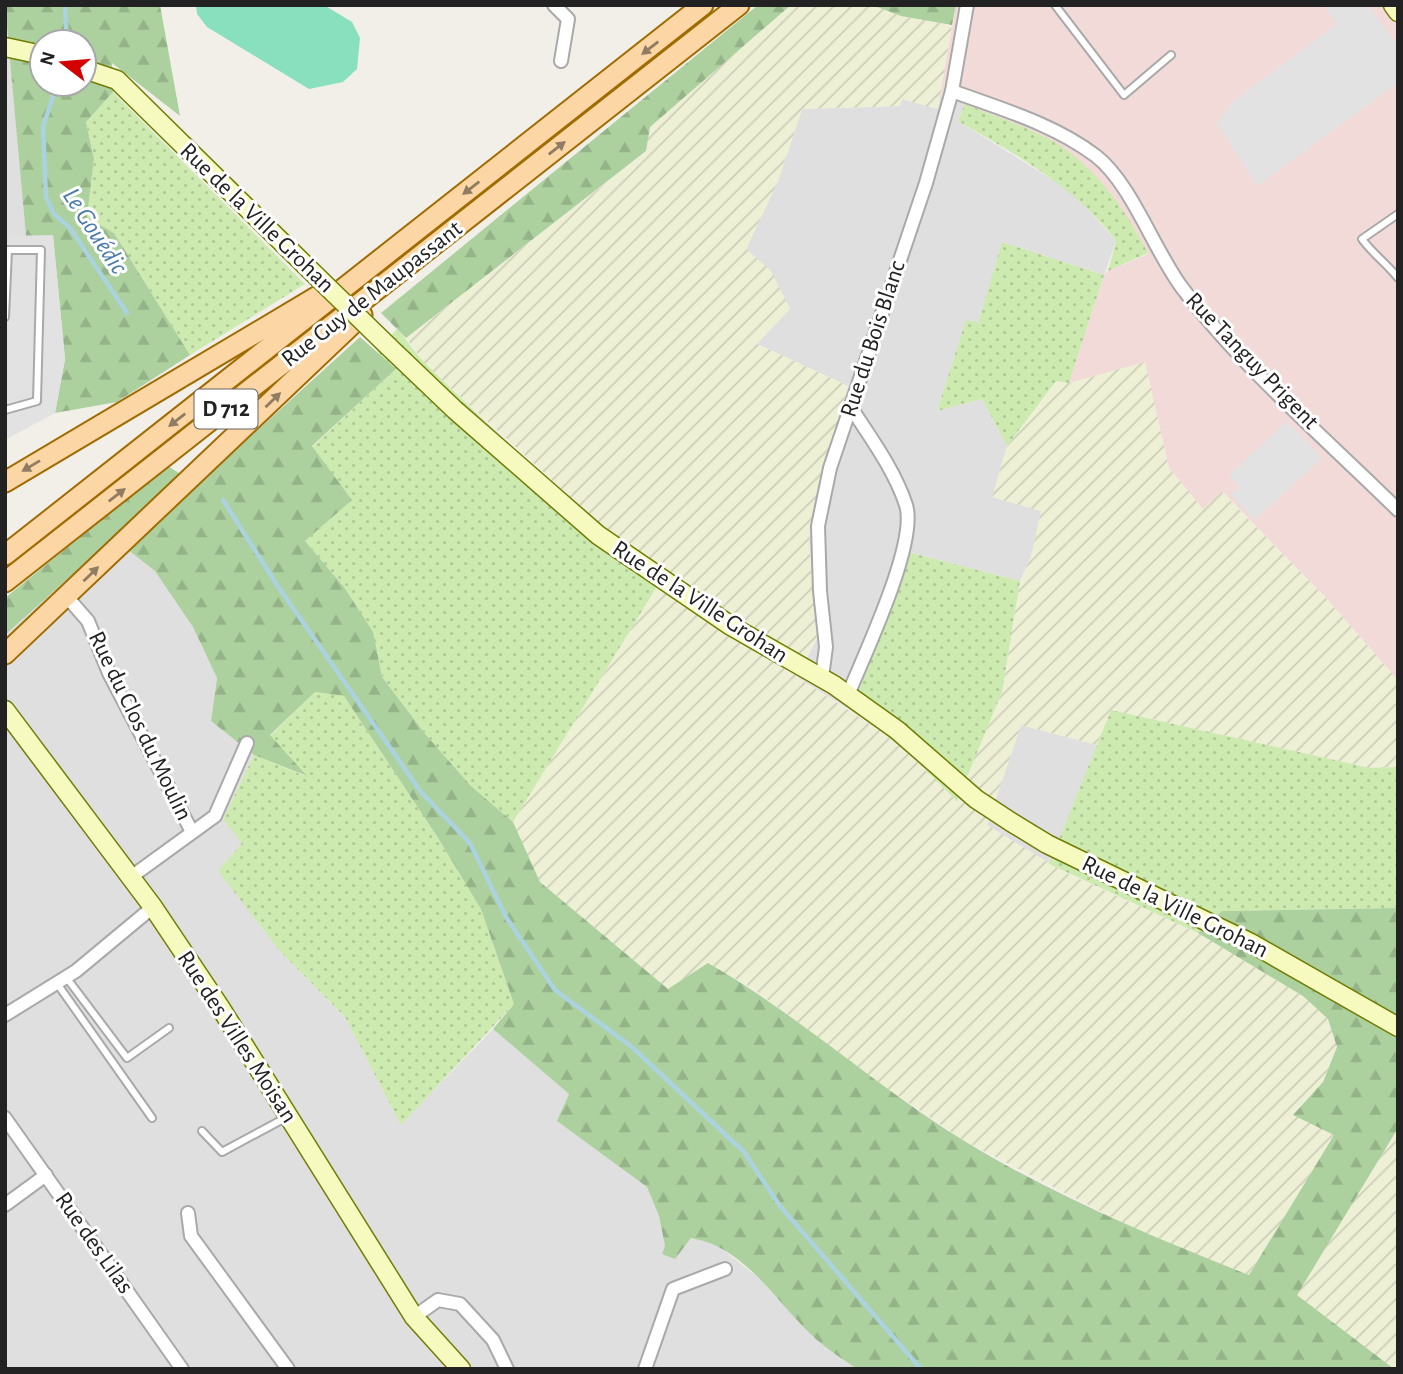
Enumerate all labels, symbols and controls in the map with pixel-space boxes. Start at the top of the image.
north arrow [28,28,98,98]
one-way arrow [641,40,659,55]
text: N [37,50,59,68]
street label: Rue de la Ville Grohan [175,139,339,297]
one-way arrow [548,140,566,155]
one-way arrow [462,181,480,195]
water label: Le Gouédic [58,183,132,279]
street label: Rue Guy de Maupassant [277,216,467,372]
street label: Rue du Bois Blanc [836,258,910,420]
street label: Rue Tanguy Prigent [1181,288,1323,434]
road number: D 712 [194,390,258,428]
one-way arrow [264,393,281,409]
one-way arrow [168,413,186,427]
one-way arrow [21,460,40,473]
one-way arrow [107,487,125,502]
street label: Rue de la Ville Grohan [608,536,792,668]
one-way arrow [82,567,99,583]
street label: Rue du Clos du Moulin [84,628,196,824]
street label: Rue de la Ville Grohan [1078,852,1272,962]
street label: Rue des Villes Moisan [173,947,301,1127]
street label: Rue des Lilas [50,1188,138,1298]

